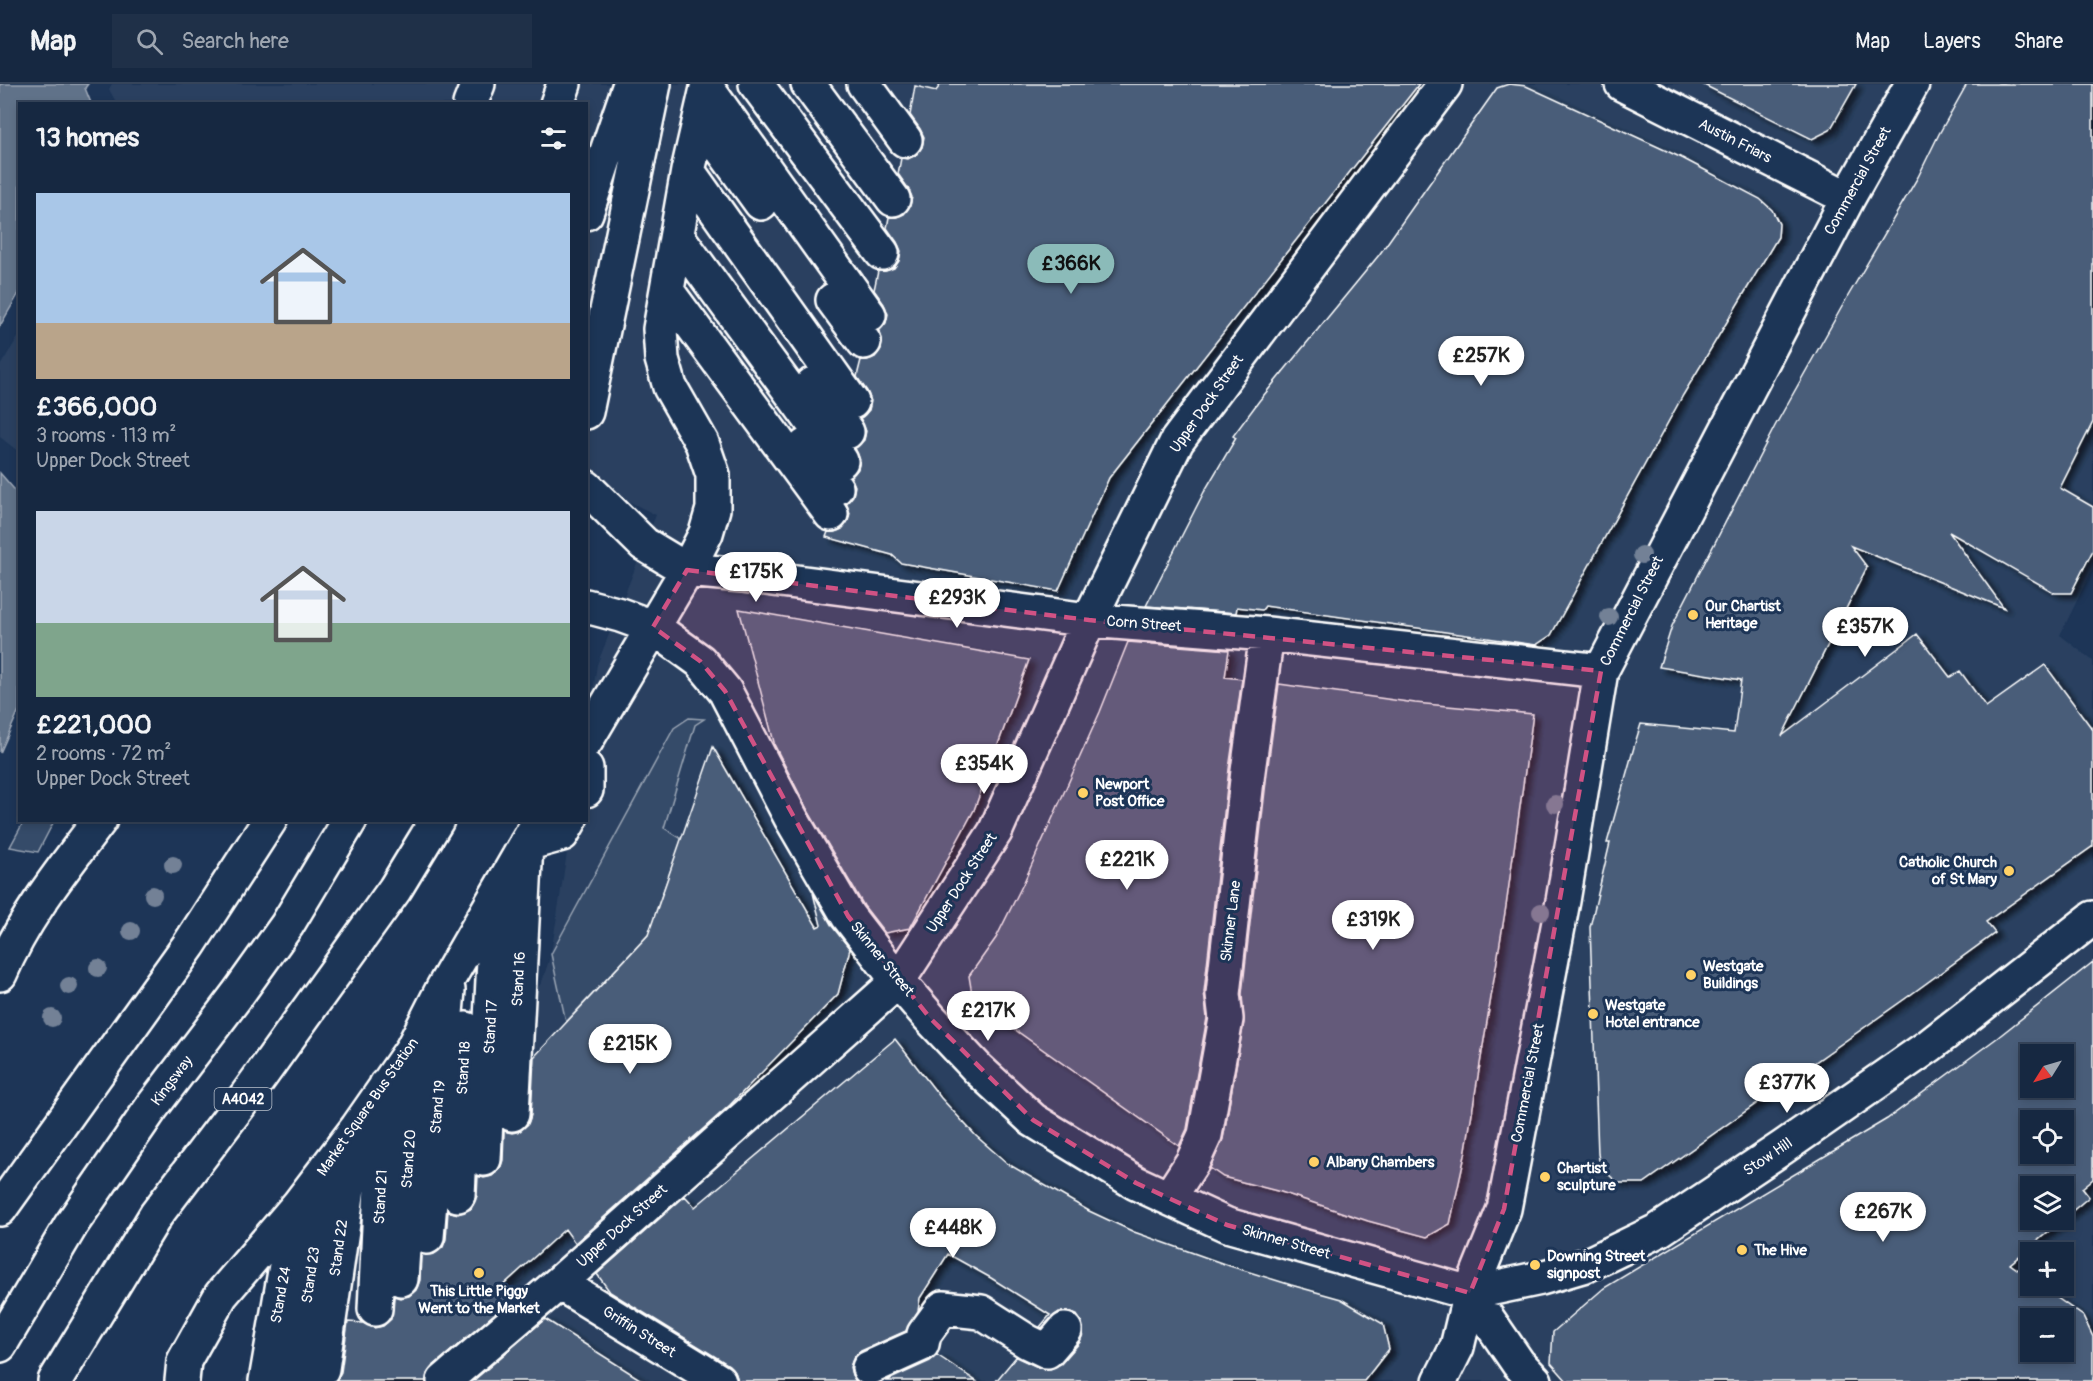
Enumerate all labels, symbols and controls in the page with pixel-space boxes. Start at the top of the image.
search box [112,14,532,68]
text: Map [30,24,76,59]
icon: search [133,25,166,58]
text: Search here [181,27,289,55]
text: Map [1855,28,1890,55]
text: Layers [1923,28,1981,55]
text: Share [2014,28,2063,55]
street label: Austin Friars [1695,114,1775,168]
text: 13 homes [36,122,139,154]
icon: filters [537,122,570,155]
street label: Commercial Street [1820,123,1896,239]
icon: home [249,232,357,340]
pin: £366K [1029,244,1113,295]
text: £366K [1041,251,1101,276]
pin: £257K [1439,336,1523,387]
text: £257K [1452,343,1510,368]
street label: Upper Dock Street [1166,351,1248,457]
text: £366,000 [36,391,157,423]
text: 3 rooms · 113 m² [36,423,176,448]
text: Upper Dock Street [36,448,190,473]
icon: home [249,550,357,658]
pin: £175K [714,552,798,603]
street label: Commercial Street [1596,552,1668,669]
text: £175K [729,559,783,584]
pin: £293K [915,578,999,629]
text: £293K [928,585,986,610]
place label: Our Chartist Heritage [1705,597,1782,633]
pin: £357K [1823,607,1907,658]
marker: Our Chartist Heritage [1686,608,1700,622]
street label: Corn Street [1106,612,1183,636]
text: £357K [1836,614,1894,639]
text: £221,000 [36,709,152,741]
text: 2 rooms · 72 m² [36,741,171,766]
pin: £354K [942,744,1026,795]
text: £354K [955,751,1013,776]
text: Upper Dock Street [36,766,190,791]
place label: Newport Post Office [1095,775,1165,811]
marker: Newport Post Office [1076,786,1090,800]
street label: Upper Dock Street [923,829,1002,937]
pin: £221K [1085,840,1169,891]
text: £221K [1099,847,1155,872]
place label: Catholic Church of St Mary [1899,853,1998,889]
marker: Catholic Church of St Mary [2002,864,2016,878]
street label: Skinner Lane [1217,879,1245,963]
pin: £319K [1331,900,1415,951]
text: £319K [1346,907,1400,932]
street label: Skinner Street [846,918,919,1001]
street label: Stand 16 [508,951,530,1007]
place label: Westgate Buildings [1703,957,1764,993]
marker: Westgate Buildings [1684,968,1698,982]
pin: £217K [946,991,1030,1042]
place label: Westgate Hotel entrance [1605,996,1700,1032]
text: £217K [961,998,1015,1023]
street label: Stand 17 [480,999,502,1055]
marker: Westgate Hotel entrance [1586,1007,1600,1021]
street label: Commercial Street [1507,1021,1549,1144]
pin: £215K [588,1024,672,1075]
text: £215K [603,1031,657,1056]
street label: Market Square Bus Station [313,1034,423,1180]
street label: Stand 18 [453,1040,475,1095]
north arrow [2020,1044,2074,1098]
map controls [2020,1044,2074,1362]
street label: Kingsway [147,1052,197,1110]
pin: £377K [1745,1063,1829,1114]
text: £377K [1758,1070,1816,1095]
street label: Stand 19 [426,1079,450,1135]
road number: A4042 [214,1088,272,1110]
button: locate [2020,1110,2074,1164]
street label: Stand 20 [397,1129,421,1189]
street label: Stow Hill [1740,1134,1796,1180]
place label: Albany Chambers [1326,1153,1435,1172]
marker: Albany Chambers [1307,1155,1321,1169]
place label: Chartist sculpture [1557,1159,1616,1195]
street label: Stand 21 [370,1169,392,1225]
marker: Chartist sculpture [1538,1170,1552,1184]
button: layers [2020,1176,2074,1230]
street label: Upper Dock Street [573,1180,672,1272]
pin: £267K [1841,1192,1925,1243]
text: £267K [1854,1199,1912,1224]
pin: £448K [911,1208,995,1259]
text: £448K [924,1215,982,1240]
street label: Stand 22 [326,1218,352,1278]
street label: Skinner Street [1240,1220,1333,1264]
place label: The Hive [1753,1241,1807,1260]
button: + [2020,1242,2074,1296]
marker: The Hive [1735,1243,1749,1257]
street label: Stand 23 [298,1246,324,1304]
place label: Downing Street signpost [1547,1247,1646,1283]
marker: Downing Street signpost [1528,1258,1542,1272]
street label: Stand 24 [267,1265,295,1325]
marker: This Little Piggy Went to the Market [472,1266,486,1280]
place label: This Little Piggy Went to the Market [418,1282,541,1318]
street label: Griffin Street [599,1302,680,1363]
button: − [2020,1308,2074,1362]

